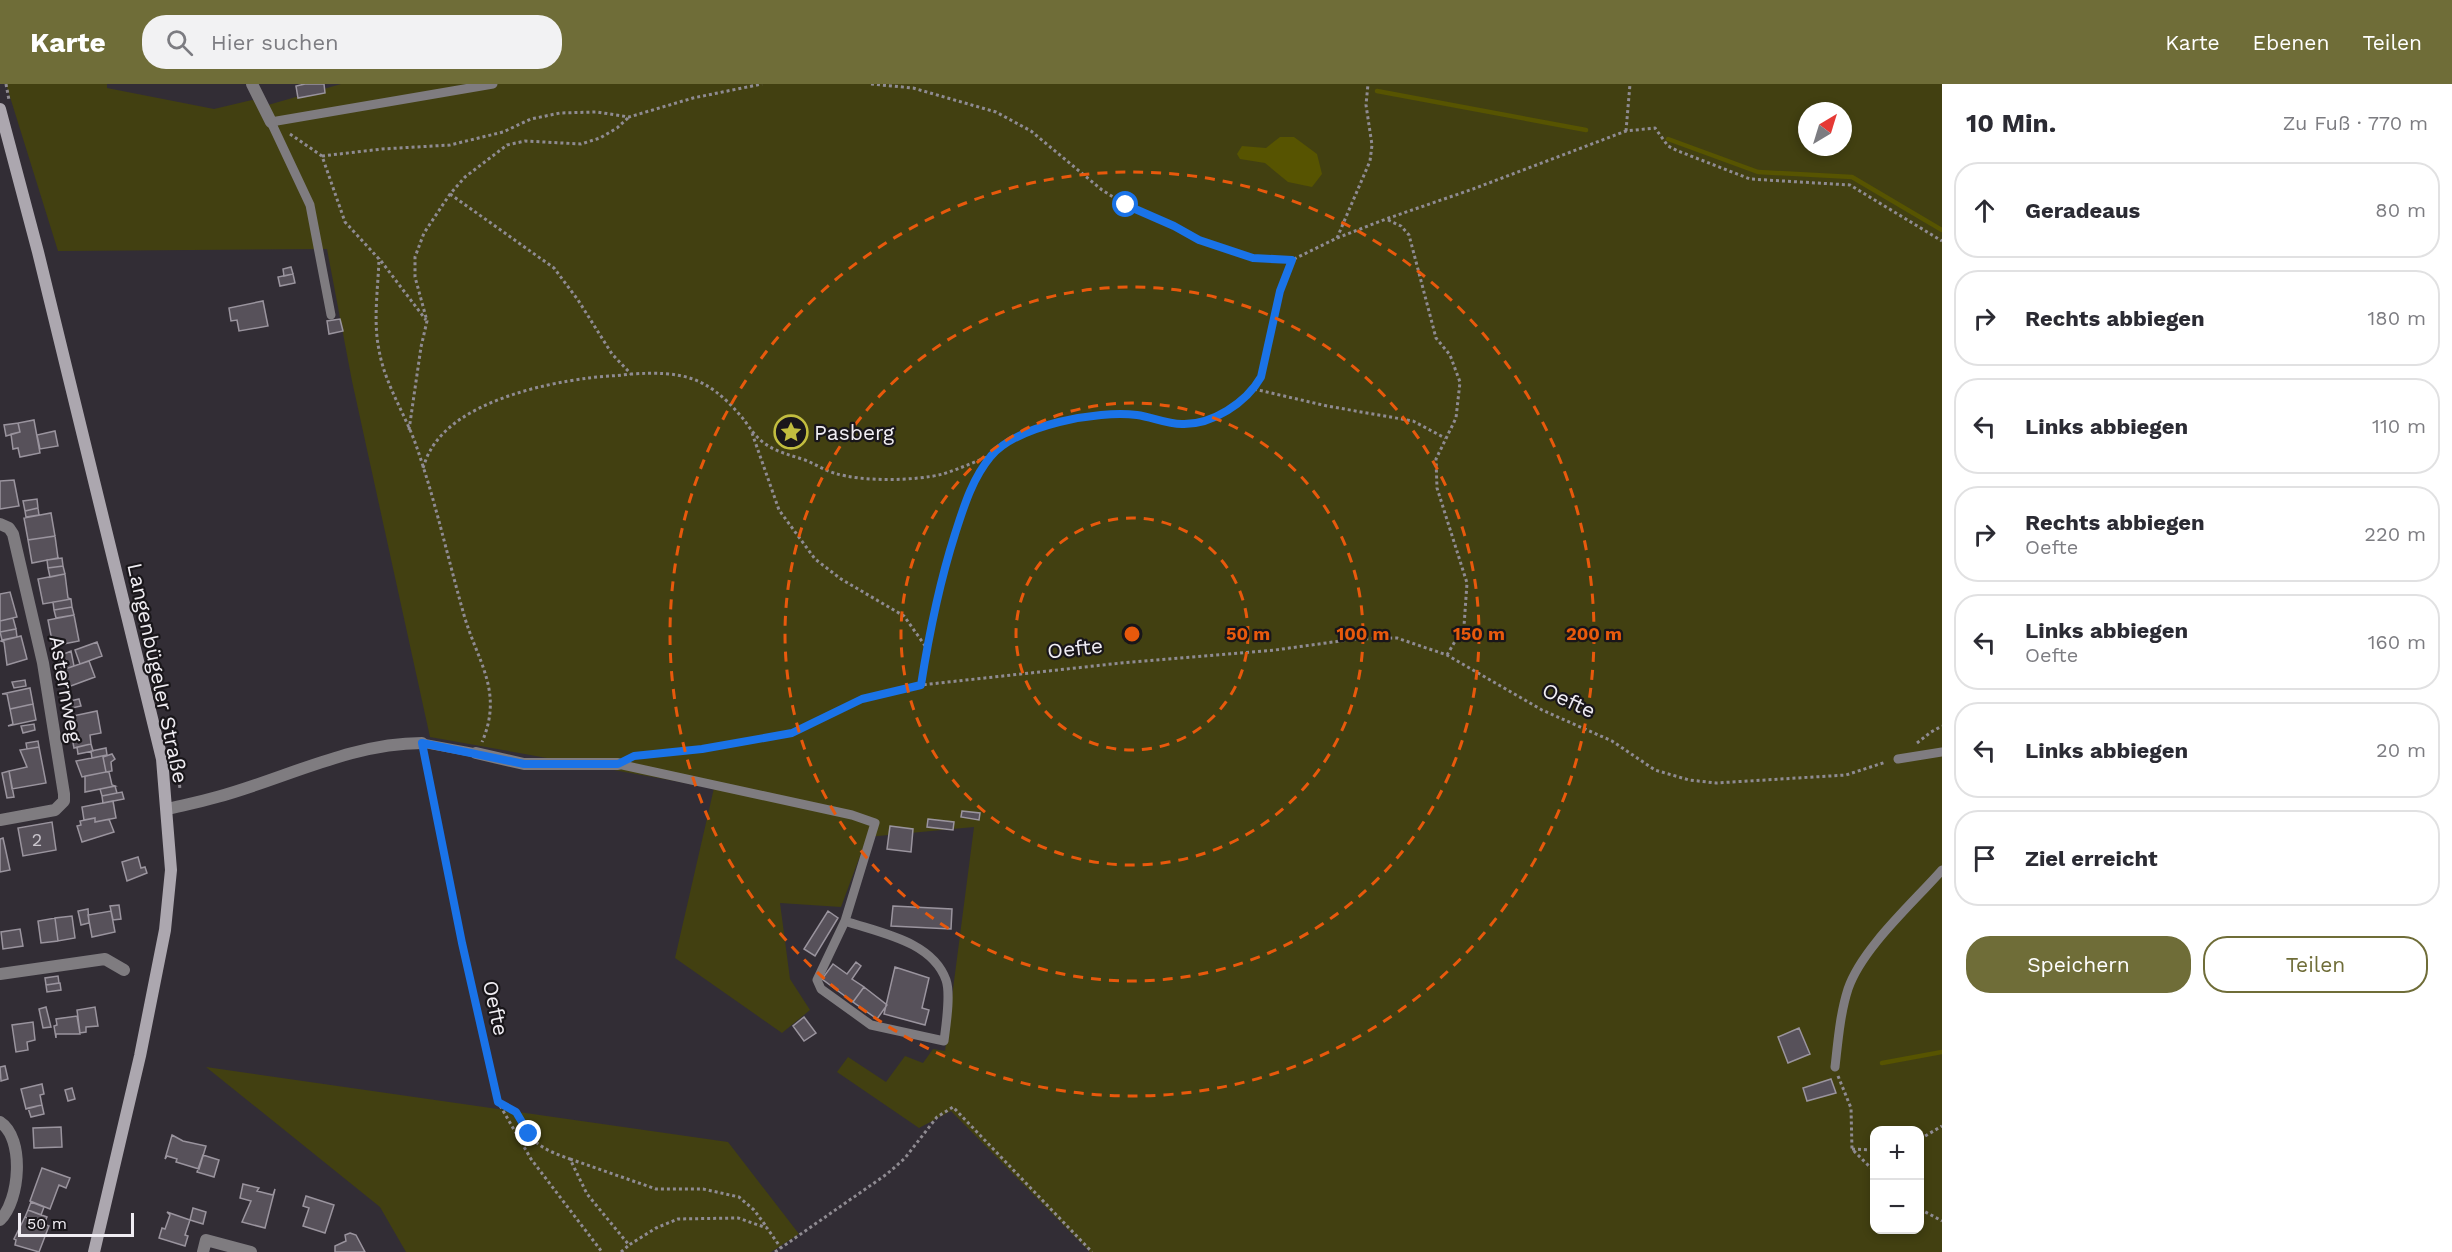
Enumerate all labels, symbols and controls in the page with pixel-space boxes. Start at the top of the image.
search box [142,15,562,69]
text: Karte [30,26,106,59]
icon: search [163,26,196,59]
text: Hier suchen [211,30,339,55]
text: Karte [2165,30,2220,55]
text: Ebenen [2253,30,2329,55]
text: Teilen [2362,30,2422,55]
north arrow [1798,102,1852,156]
text: 10 Min. [1966,108,2056,138]
text: Zu Fuß · 770 m [2283,111,2428,135]
route start [1112,191,1138,217]
icon: ahead [1968,194,2001,227]
text: Geradeaus [2025,198,2140,223]
text: 80 m [2375,198,2426,222]
icon: right [1968,302,2001,335]
text: Rechts abbiegen [2025,306,2205,331]
text: 180 m [2368,306,2426,330]
icon: left [1968,410,2001,443]
place icon: Pasberg [773,414,809,450]
text: Links abbiegen [2025,414,2188,439]
text: 110 m [2372,414,2426,438]
place label: Pasberg [814,420,895,445]
text: Rechts abbiegen [2025,510,2205,535]
icon: right [1968,518,2001,551]
text: 220 m [2364,522,2426,546]
text: Oefte [2025,535,2078,559]
street label: Langenbügeler Straße [122,561,194,785]
text: Links abbiegen [2025,618,2188,643]
text: 50 m [1226,623,1270,644]
text: 100 m [1336,623,1390,644]
text: 150 m [1453,623,1505,644]
text: 200 m [1566,623,1622,644]
centre of rings [1122,624,1142,644]
icon: left [1968,626,2001,659]
text: 160 m [2368,630,2426,654]
street label: Oefte [1046,633,1104,663]
street label: Asternweg [44,634,88,745]
text: Oefte [2025,643,2078,667]
street label: Oefte [1538,677,1600,723]
icon: left [1968,734,2001,767]
text: Links abbiegen [2025,738,2188,763]
text: 20 m [2376,738,2426,762]
house number: 2 [32,829,42,850]
icon: arrive [1968,842,2001,875]
text: Ziel erreicht [2025,846,2158,871]
button: Speichern [1966,936,2191,993]
button: Teilen [2203,936,2428,993]
street label: Oefte [478,978,514,1038]
route end [515,1120,541,1146]
map controls [1870,1126,1924,1234]
button: + [1870,1126,1924,1180]
button: − [1870,1180,1924,1234]
scale bar [18,1210,134,1238]
text: 50 m [27,1214,67,1233]

